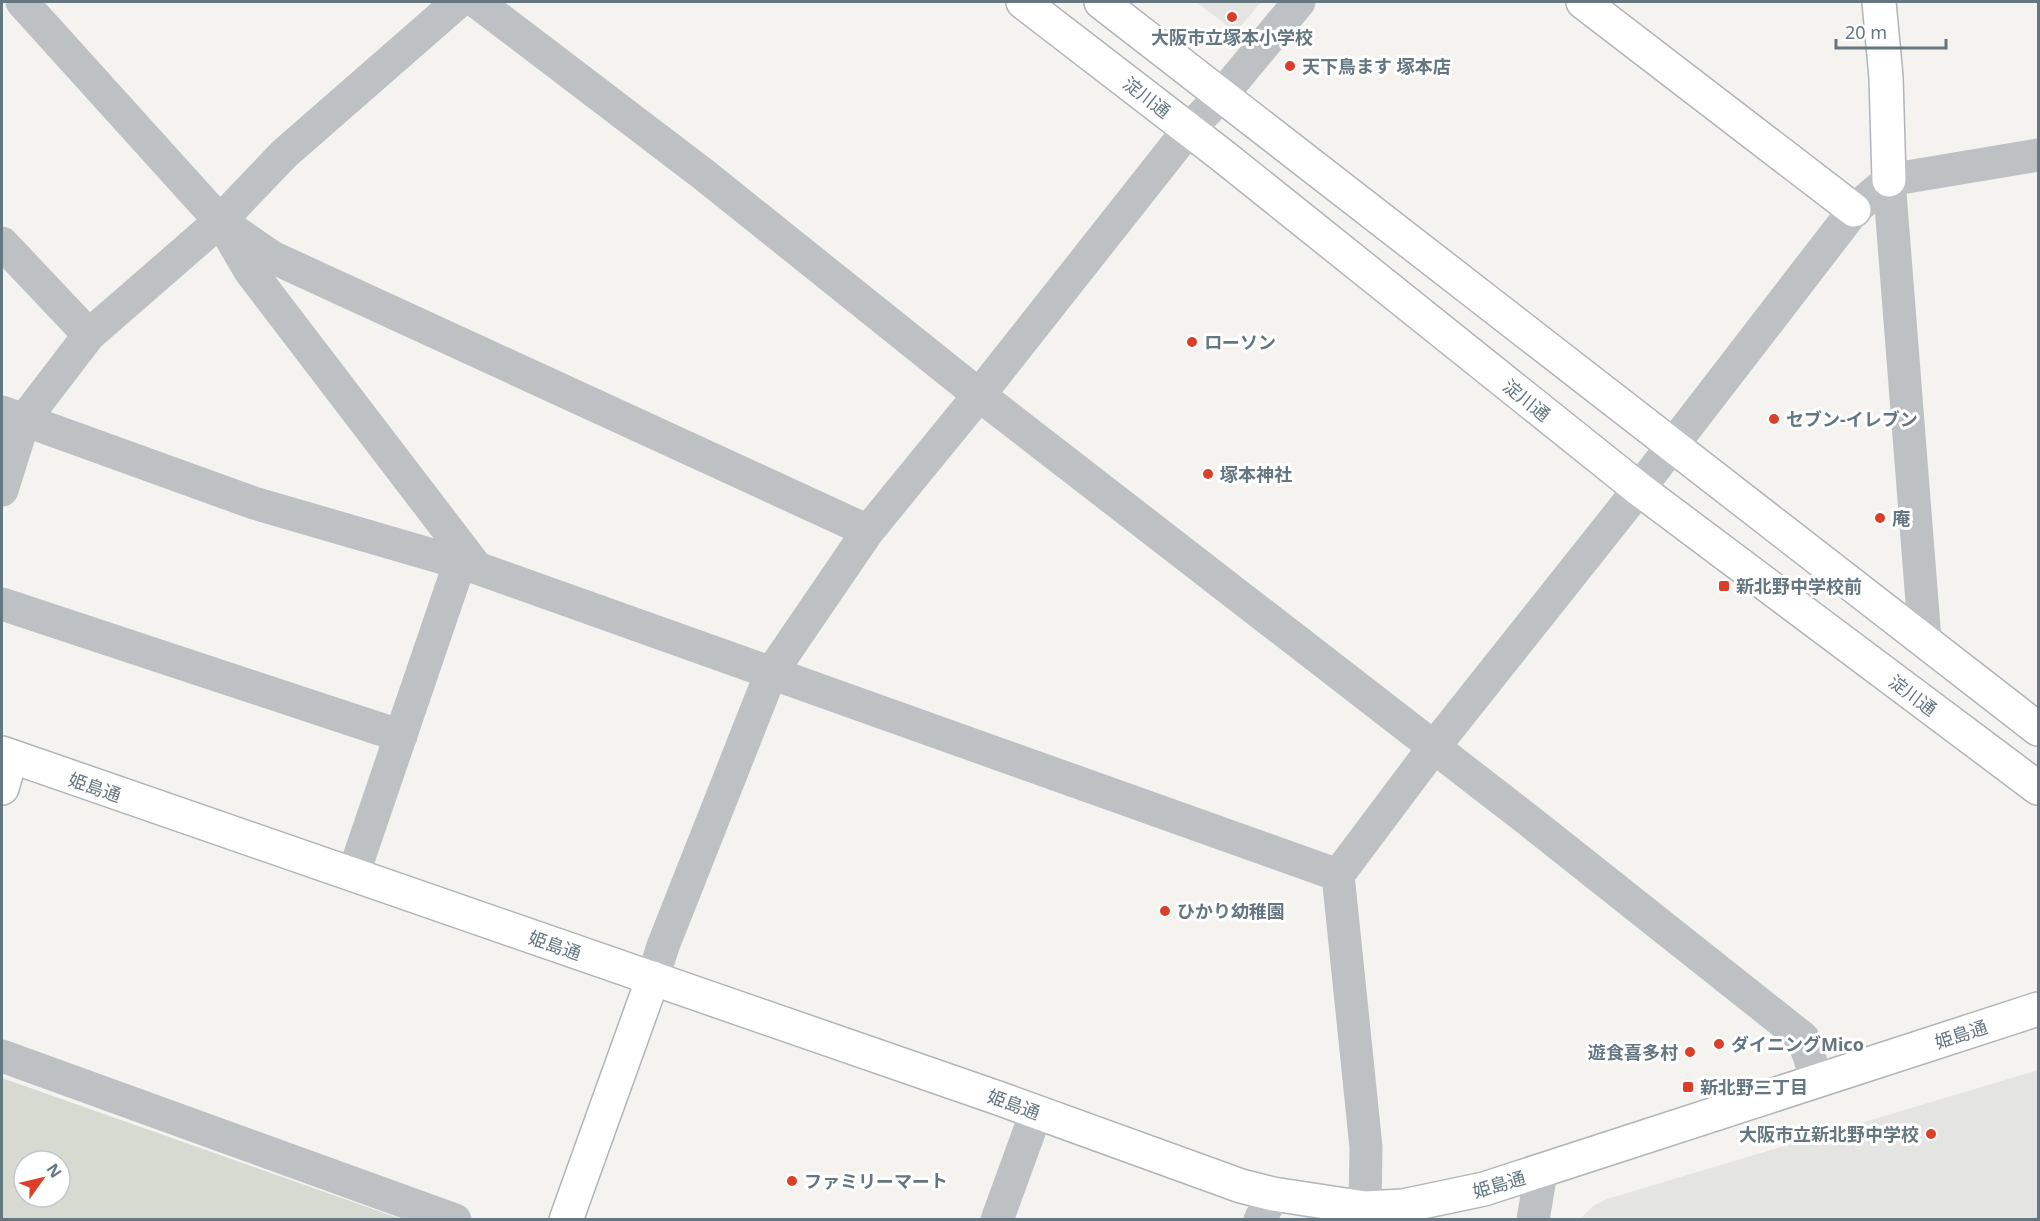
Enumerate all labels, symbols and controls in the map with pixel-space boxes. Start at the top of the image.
marker: 大阪市立塚本小学校 [1225,10,1239,24]
scale bar [1836,12,1946,50]
text: 20 m [1845,20,1887,44]
place label: 大阪市立塚本小学校 [1151,25,1313,49]
place label: 天下鳥ます 塚本店 [1302,54,1451,78]
marker: 天下鳥ます 塚本店 [1283,59,1297,73]
street label: 淀川通 [1118,71,1176,123]
place label: ローソン [1204,330,1276,354]
marker: ローソン [1185,335,1199,349]
street label: 淀川通 [1498,374,1556,426]
place label: セブン-イレブン [1786,407,1918,431]
marker: セブン-イレブン [1767,412,1781,426]
place label: 塚本神社 [1220,462,1292,486]
marker: 塚本神社 [1201,467,1215,481]
place label: 庵 [1892,506,1910,530]
marker: 庵 [1873,511,1887,525]
place label: 新北野中学校前 [1736,574,1862,598]
marker: 新北野中学校前 [1717,579,1731,593]
street label: 淀川通 [1884,669,1942,721]
street label: 姫島通 [66,767,124,807]
place label: ひかり幼稚園 [1177,899,1285,923]
marker: ひかり幼稚園 [1158,904,1172,918]
street label: 姫島通 [526,925,584,965]
street label: 姫島通 [1932,1014,1990,1054]
place label: ダイニングMico [1731,1032,1864,1056]
marker: ダイニングMico [1712,1037,1726,1051]
place label: 遊食喜多村 [1588,1040,1678,1064]
marker: 遊食喜多村 [1683,1045,1697,1059]
place label: 新北野三丁目 [1700,1075,1808,1099]
marker: 新北野三丁目 [1681,1080,1695,1094]
street label: 姫島通 [985,1083,1043,1125]
place label: 大阪市立新北野中学校 [1739,1122,1919,1146]
marker: 大阪市立新北野中学校 [1924,1127,1938,1141]
north arrow [12,1149,72,1209]
text: N [42,1159,67,1182]
street label: 姫島通 [1470,1165,1528,1203]
place label: ファミリーマート [804,1169,948,1193]
marker: ファミリーマート [785,1174,799,1188]

